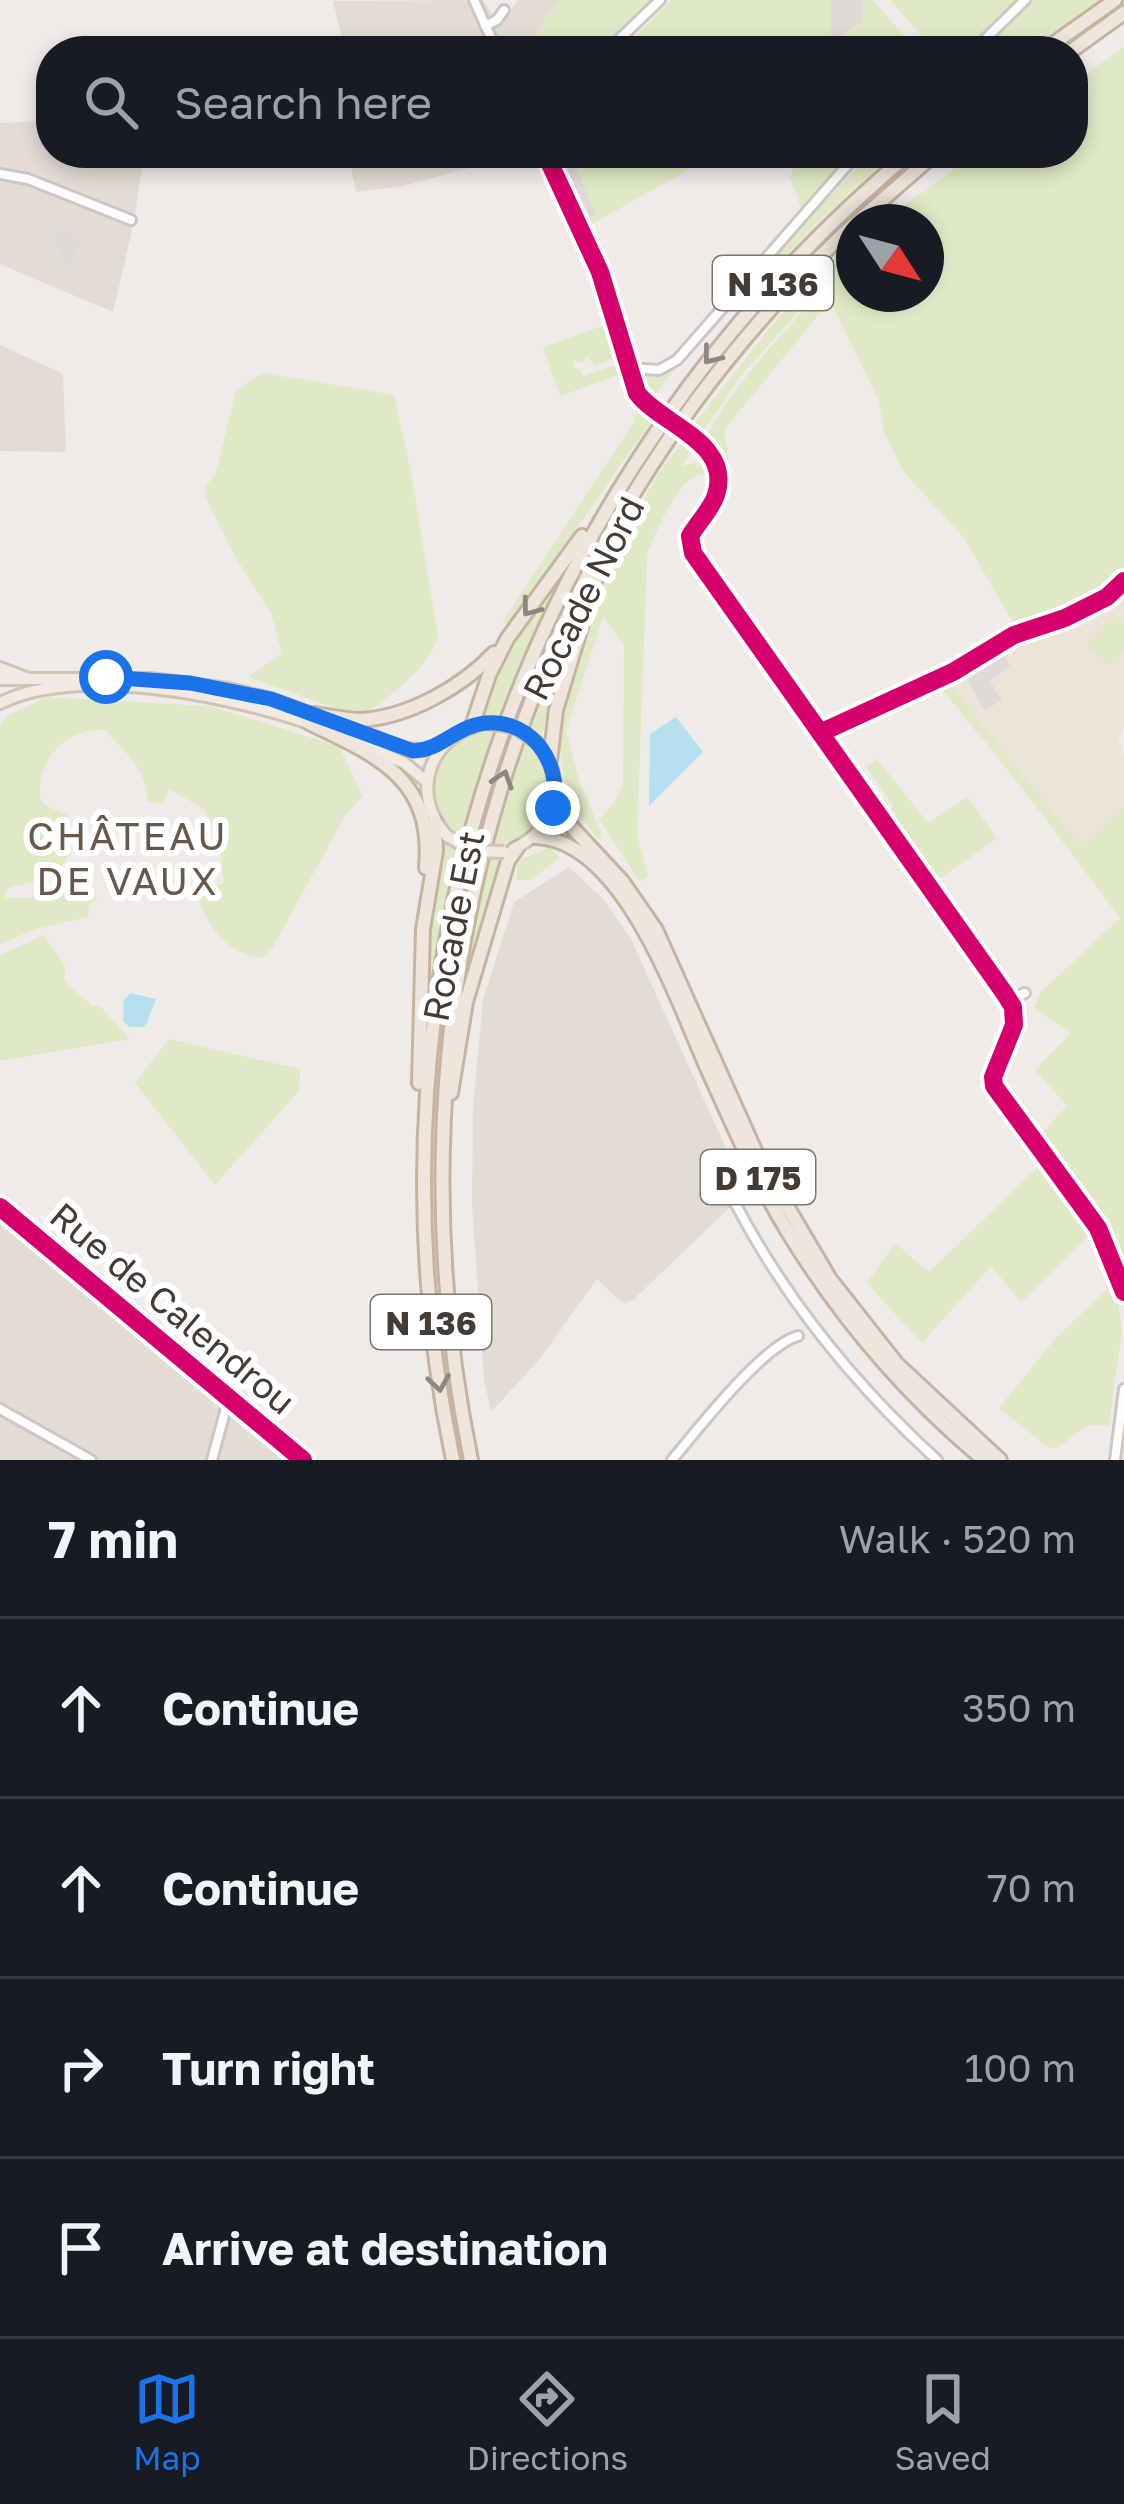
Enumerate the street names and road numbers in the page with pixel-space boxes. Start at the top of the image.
road number: N 136 [713,256,833,310]
street label: Rocade Nord [513,489,653,707]
street label: Rocade Est [413,827,493,1025]
road number: D 175 [701,1150,815,1204]
street label: Rue de Calendrou [42,1193,304,1423]
road number: N 136 [371,1295,491,1349]

